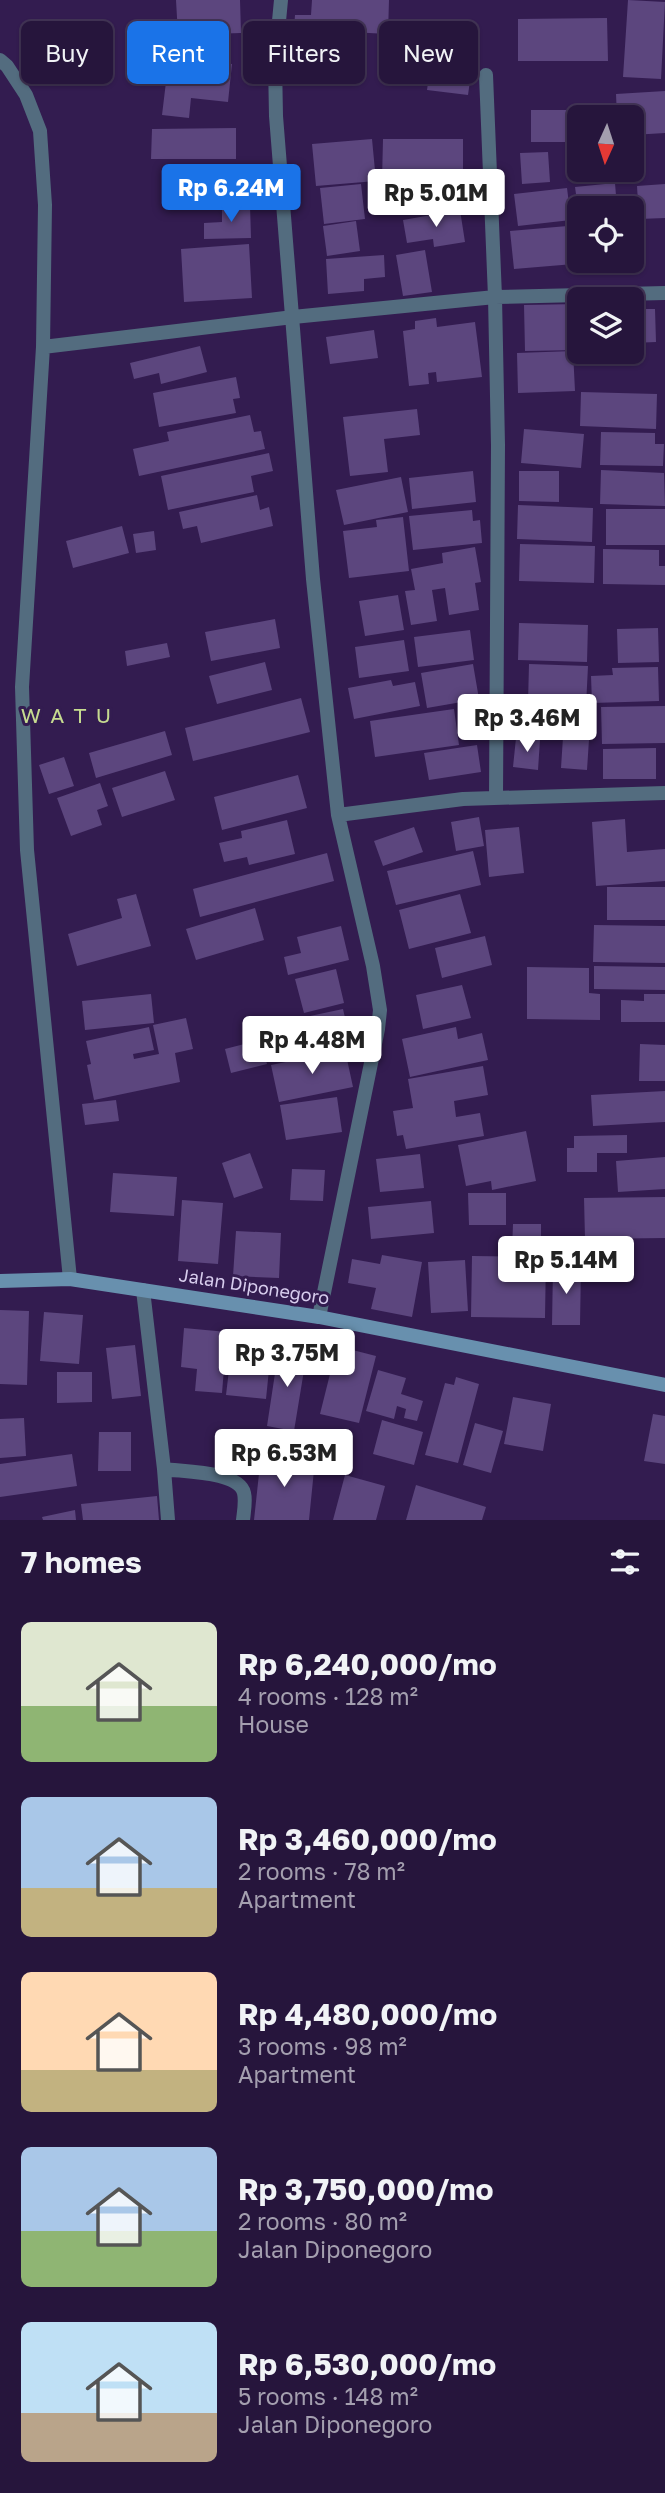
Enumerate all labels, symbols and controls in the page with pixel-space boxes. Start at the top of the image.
chip: Buy [21,21,113,84]
chip: Rent [127,21,229,84]
chip: Filters [243,21,365,84]
chip: New [379,21,478,84]
north arrow [567,105,644,182]
map controls [567,105,644,364]
pin: Rp 6.24M [159,164,303,224]
pin: Rp 5.01M [364,170,508,229]
text: Rp 6.24M [178,173,284,201]
text: Rp 5.01M [384,178,488,206]
button: locate [567,196,644,273]
button: layers [567,287,644,364]
pin: Rp 3.46M [455,694,599,754]
district label: W A T U [21,702,113,728]
text: Rp 3.46M [474,703,580,731]
pin: Rp 4.48M [240,1016,384,1076]
text: Rp 4.48M [258,1025,366,1053]
pin: Rp 5.14M [494,1236,638,1296]
text: Rp 5.14M [514,1245,618,1273]
street label: Jalan Diponegoro [177,1263,331,1309]
pin: Rp 3.75M [215,1330,359,1389]
text: Rp 3.75M [235,1338,339,1366]
pin: Rp 6.53M [212,1430,356,1489]
text: Rp 6.53M [231,1438,337,1466]
icon: filters [606,1543,644,1581]
text: 7 homes [21,1544,142,1580]
text: Rp 6,240,000/mo [238,1646,497,1682]
icon: home [77,1650,161,1734]
text: 4 rooms · 128 m² [238,1682,418,1710]
text: House [238,1710,309,1738]
text: Rp 3,460,000/mo [238,1821,497,1857]
icon: home [77,1825,161,1909]
text: 2 rooms · 78 m² [238,1857,405,1885]
text: Apartment [238,1885,356,1913]
text: Rp 4,480,000/mo [238,1996,497,2032]
icon: home [77,2000,161,2084]
text: 3 rooms · 98 m² [238,2032,407,2060]
text: Apartment [238,2060,356,2088]
text: Rp 3,750,000/mo [238,2171,494,2207]
icon: home [77,2175,161,2259]
text: 2 rooms · 80 m² [238,2207,407,2235]
text: Jalan Diponegoro [238,2235,432,2263]
text: Rp 6,530,000/mo [238,2346,496,2382]
icon: home [77,2350,161,2434]
text: 5 rooms · 148 m² [238,2382,418,2410]
text: Jalan Diponegoro [238,2410,432,2438]

